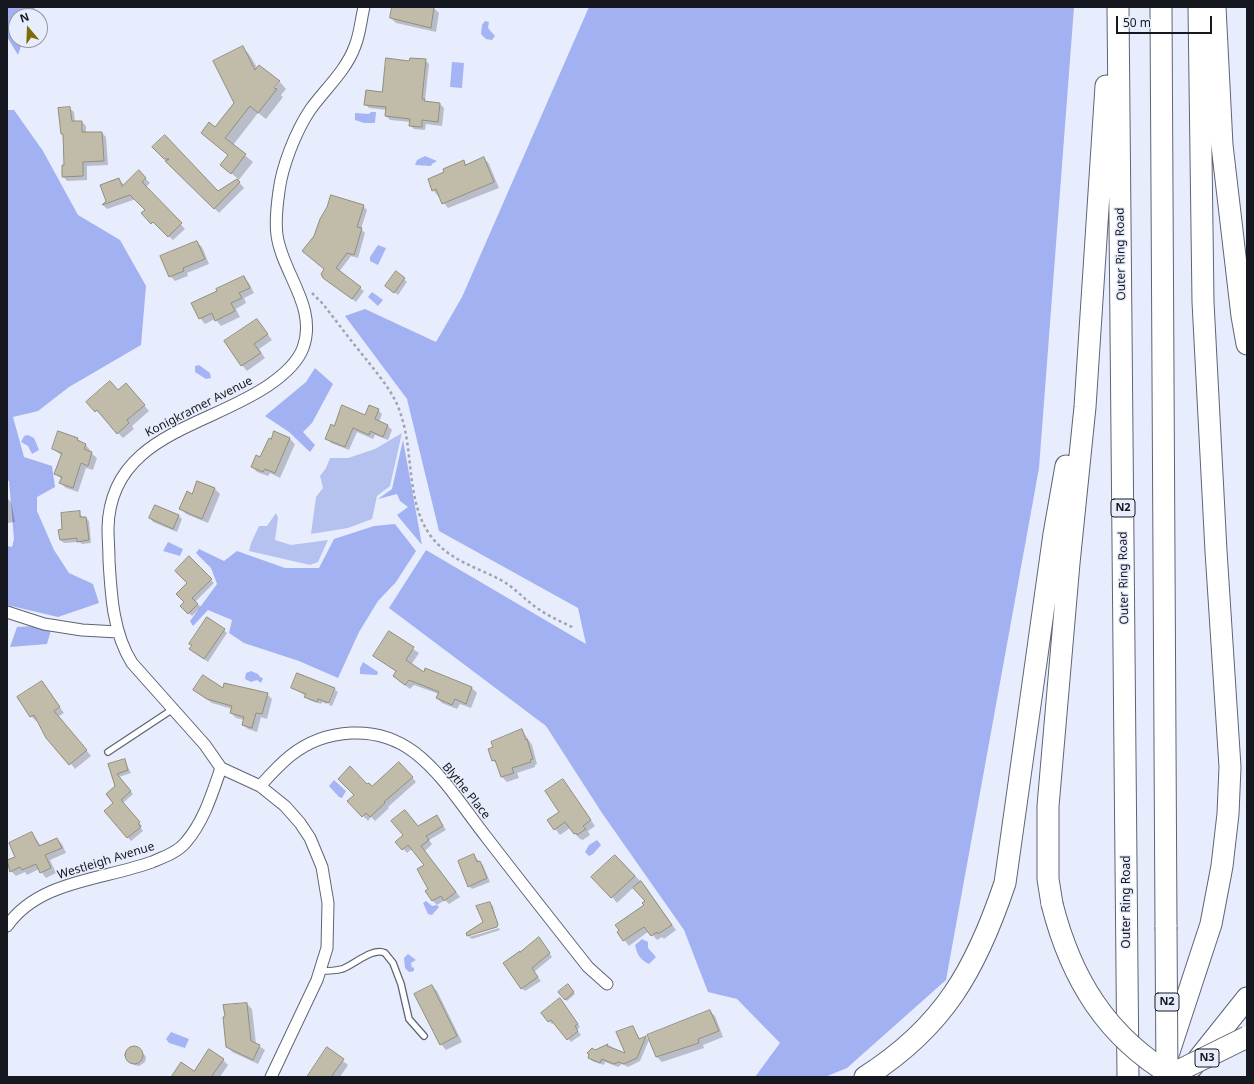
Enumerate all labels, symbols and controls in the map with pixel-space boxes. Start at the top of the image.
north arrow [8,8,48,48]
scale bar [1118,8,1214,34]
text: N [18,9,31,26]
text: 50 m [1123,14,1151,31]
street label: Outer Ring Road [1113,207,1129,301]
street label: Konigkramer Avenue [143,374,255,440]
road number: N2 [1111,499,1135,517]
street label: Outer Ring Road [1116,531,1132,625]
street label: Blythe Place [439,760,493,822]
street label: Westleigh Avenue [56,839,156,883]
street label: Outer Ring Road [1120,855,1134,949]
road number: N2 [1155,993,1179,1011]
road number: N3 [1195,1049,1219,1067]

